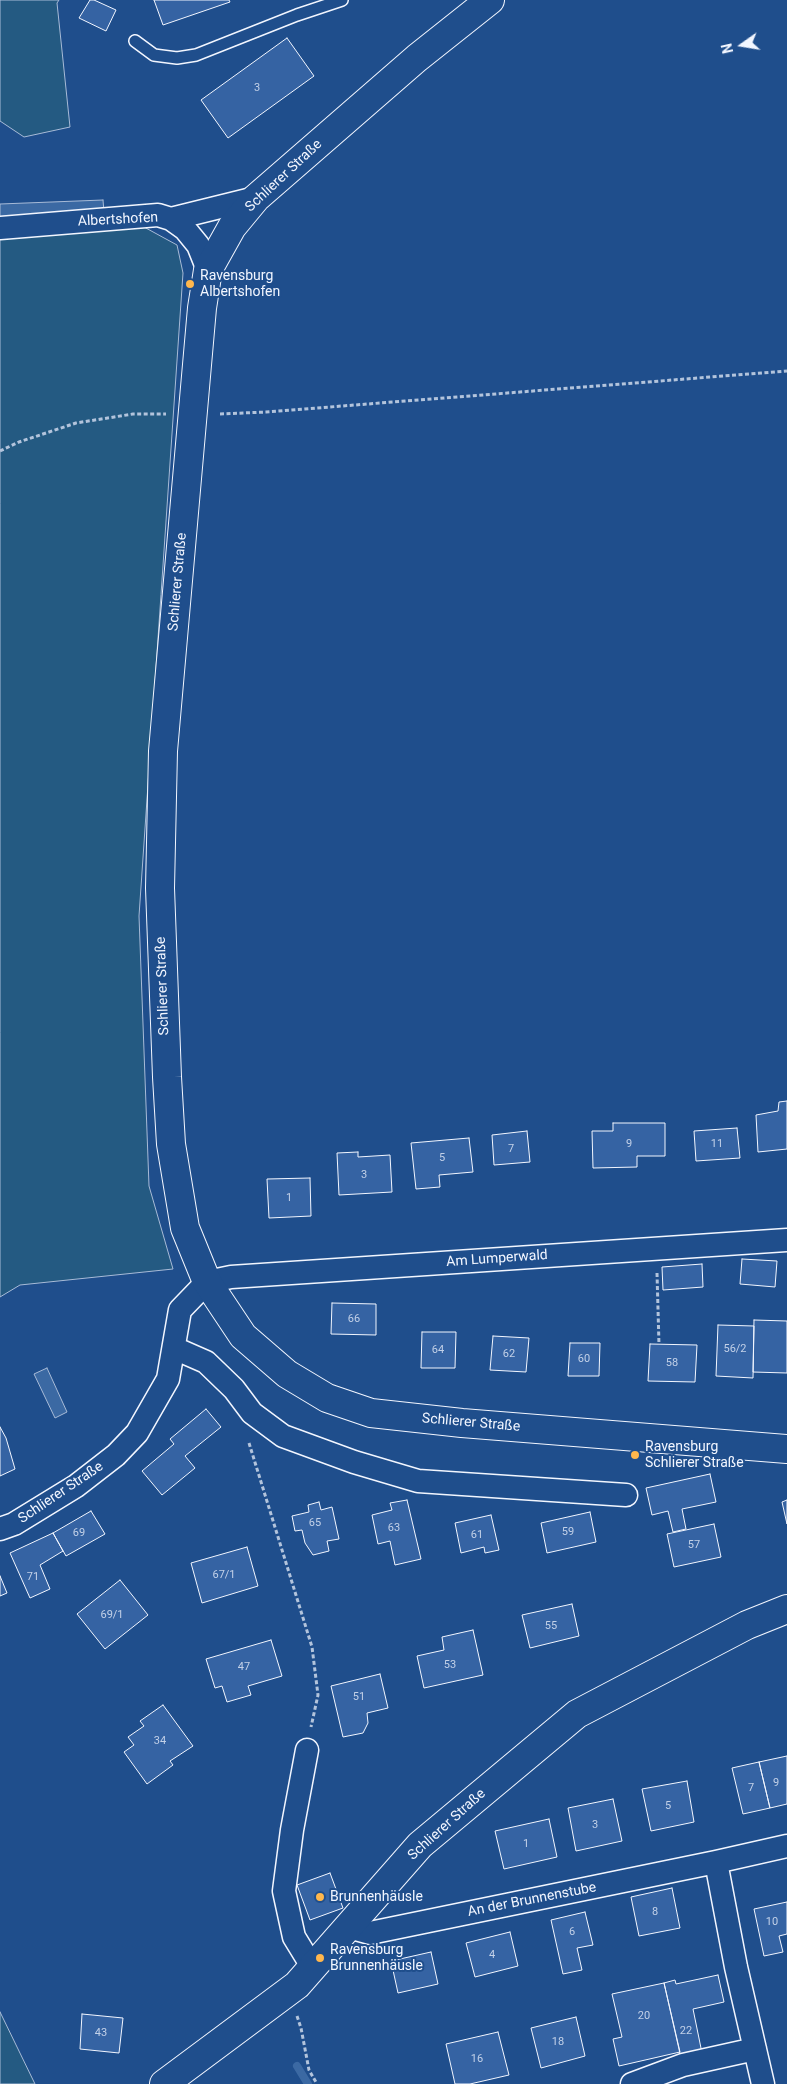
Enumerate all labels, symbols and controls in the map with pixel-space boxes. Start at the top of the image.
north arrow [717,20,767,70]
text: N [718,42,736,55]
house number: 3 [254,81,260,95]
street label: Schlierer Straße [242,136,326,216]
street label: Albertshofen [77,210,159,230]
place label: Ravensburg Albertshofen [200,268,280,300]
marker: Ravensburg Albertshofen [184,278,196,290]
street label: Schlierer Straße [165,532,191,632]
street label: Schlierer Straße [153,936,173,1036]
house number: 9 [626,1137,632,1151]
house number: 11 [711,1137,723,1151]
house number: 7 [508,1142,514,1156]
house number: 5 [439,1151,445,1165]
house number: 3 [361,1168,367,1182]
house number: 1 [286,1191,292,1205]
street label: Am Lumperwald [446,1247,548,1271]
house number: 66 [348,1312,360,1326]
house number: 56/2 [723,1342,747,1356]
house number: 64 [432,1343,444,1357]
house number: 62 [503,1347,515,1361]
house number: 60 [578,1352,590,1366]
house number: 58 [666,1356,678,1370]
street label: Schlierer Straße [421,1410,521,1436]
place label: Ravensburg Schlierer Straße [645,1439,744,1471]
marker: Ravensburg Schlierer Straße [629,1449,641,1461]
street label: Schlierer Straße [15,1458,107,1528]
house number: 65 [309,1516,321,1530]
house number: 63 [388,1521,400,1535]
house number: 59 [562,1525,574,1539]
house number: 69 [73,1526,85,1540]
house number: 61 [471,1528,483,1542]
house number: 57 [688,1538,700,1552]
house number: 67/1 [212,1568,236,1582]
house number: 71 [27,1570,39,1584]
house number: 69/1 [100,1608,124,1622]
house number: 55 [545,1619,557,1633]
house number: 53 [444,1658,456,1672]
house number: 47 [238,1660,250,1674]
house number: 51 [353,1690,365,1704]
house number: 34 [154,1734,166,1748]
house number: 9 [773,1776,779,1790]
house number: 7 [748,1781,754,1795]
street label: Schlierer Straße [405,1786,489,1864]
house number: 5 [665,1799,671,1813]
house number: 3 [592,1818,598,1832]
house number: 1 [523,1837,529,1851]
street label: An der Brunnenstube [466,1879,598,1921]
place label: Brunnenhäusle [330,1889,423,1905]
marker: Brunnenhäusle [314,1891,326,1903]
house number: 8 [652,1905,658,1919]
house number: 10 [766,1915,778,1929]
house number: 6 [569,1925,575,1939]
place label: Ravensburg Brunnenhäusle [330,1942,423,1974]
house number: 4 [489,1948,495,1962]
marker: Ravensburg Brunnenhäusle [314,1952,326,1964]
house number: 20 [638,2009,650,2023]
house number: 22 [680,2024,692,2038]
house number: 43 [95,2026,107,2040]
house number: 18 [552,2035,564,2049]
house number: 16 [471,2052,483,2066]

